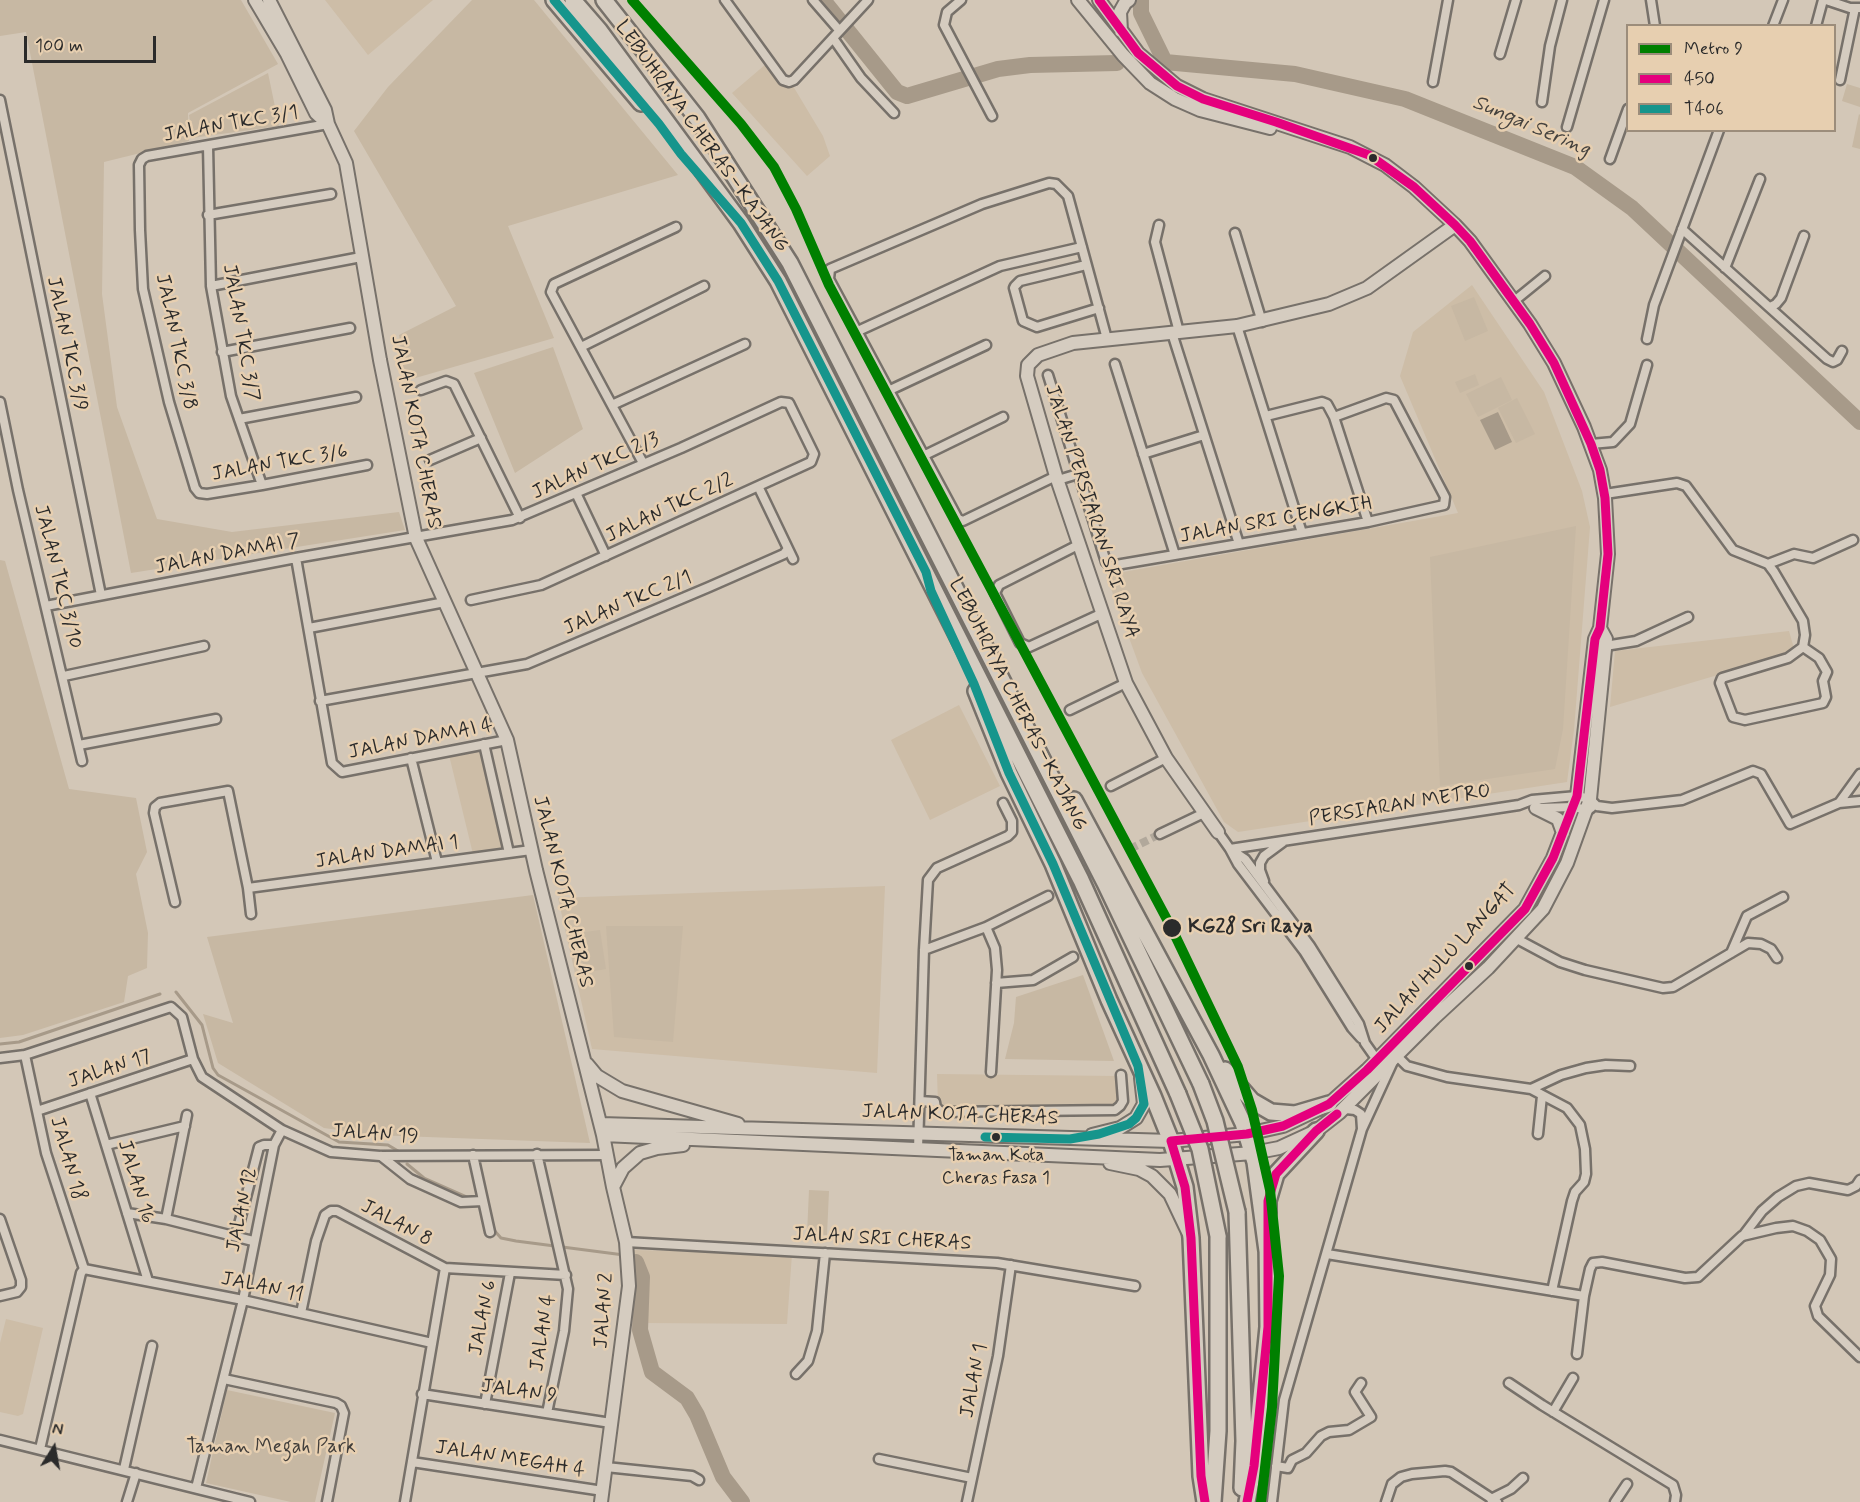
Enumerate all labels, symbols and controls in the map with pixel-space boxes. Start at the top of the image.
street label: LEBUHRAYA CHERAS–KAJANG [609,16,793,258]
scale bar [27,24,159,62]
legend [1626,24,1836,132]
text: 100 m [35,34,83,58]
text: Metro 9 [1684,37,1743,61]
text: 450 [1684,67,1715,91]
water label: Sungai Sering [1468,91,1594,163]
text: T406 [1684,97,1724,121]
street label: JALAN TKC 3/1 [162,101,300,149]
unlabelled marker [1367,152,1379,164]
street label: JALAN TKC 3/7 [216,262,264,404]
street label: JALAN TKC 3/8 [149,272,201,412]
street label: JALAN TKC 3/9 [40,275,92,413]
street label: JALAN KOTA CHERAS [384,333,446,531]
street label: JALAN PERSIARAN SRI RAYA [1039,382,1143,642]
street label: JALAN TKC 2/3 [529,428,663,506]
street label: JALAN TKC 3/6 [210,440,350,488]
street label: JALAN TKC 2/2 [603,469,737,549]
street label: JALAN SRI CENGKIH [1178,492,1374,550]
street label: JALAN TKC 3/10 [28,503,86,651]
street label: JALAN DAMAI 7 [153,529,303,581]
street label: JALAN TKC 2/1 [560,566,696,642]
street label: LEBUHRAYA CHERAS–KAJANG [943,575,1091,835]
street label: JALAN DAMAI 4 [347,714,495,766]
street label: PERSIARAN METRO [1307,780,1493,832]
street label: JALAN KOTA CHERAS [527,794,597,990]
street label: JALAN DAMAI 1 [314,831,460,875]
street label: JALAN HULU LANGAT [1370,879,1522,1039]
place label: KG28 Sri Raya [1188,916,1313,940]
marker: KG28 Sri Raya [1161,917,1183,939]
unlabelled marker [1463,960,1475,972]
street label: JALAN 17 [66,1045,154,1095]
street label: JALAN KOTA CHERAS [861,1101,1059,1131]
street label: JALAN 18 [44,1114,90,1204]
street label: JALAN 19 [331,1120,419,1150]
marker: Taman Kota Cheras Fasa 1 [990,1131,1002,1143]
street label: JALAN 16 [111,1137,159,1227]
place label: Taman Kota Cheras Fasa 1 [942,1145,1050,1188]
street label: JALAN 12 [222,1166,264,1254]
street label: JALAN 8 [356,1195,436,1253]
street label: JALAN SRI CHERAS [792,1223,972,1257]
street label: JALAN 11 [219,1268,305,1308]
street label: JALAN 2 [590,1272,620,1350]
street label: JALAN 6 [465,1278,503,1358]
street label: JALAN 4 [526,1293,562,1373]
street label: JALAN 1 [956,1342,994,1420]
street label: JALAN 9 [480,1375,558,1409]
north arrow [24,1418,84,1478]
text: N [50,1419,65,1441]
park label: Taman Megah Park [186,1436,356,1460]
street label: JALAN MEGAH 4 [433,1436,587,1484]

